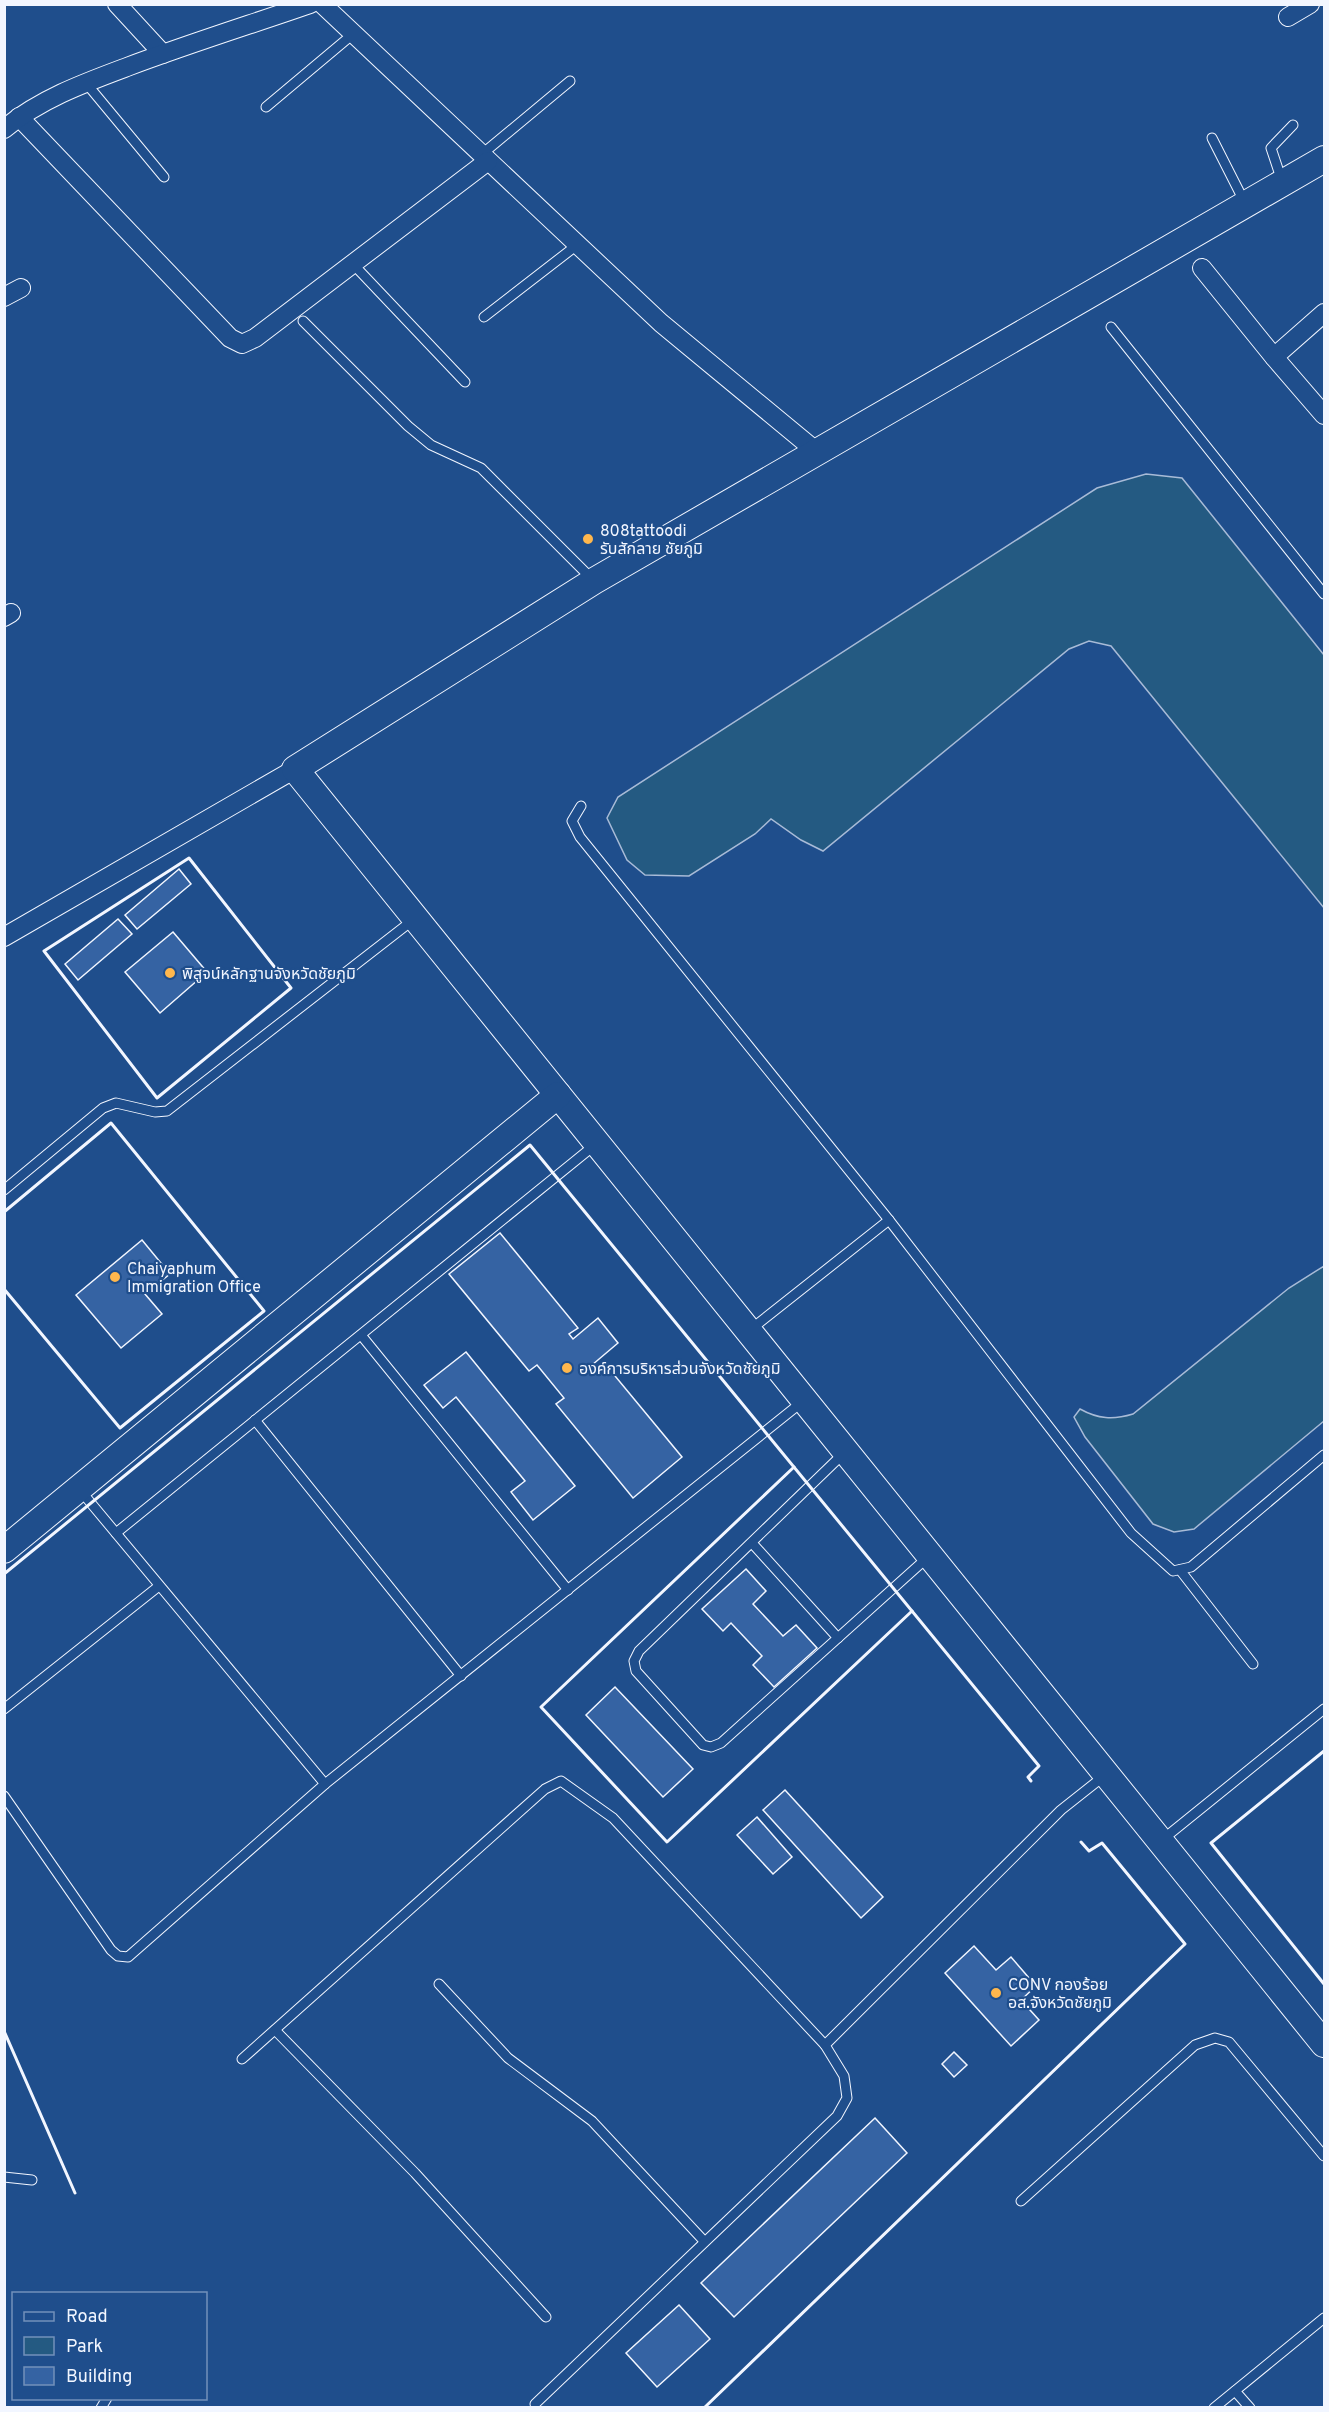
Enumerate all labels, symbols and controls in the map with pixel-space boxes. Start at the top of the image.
place label: 808tattoodi รับสักลาย ชัยภูมิ [600,522,703,560]
marker: 808tattoodi รับสักลาย ชัยภูมิ [581,532,595,546]
place label: พิสูจน์หลักฐานจังหวัดชัยภูมิ [182,965,356,985]
marker: พิสูจน์หลักฐานจังหวัดชัยภูมิ [163,966,177,980]
place label: Chaiyaphum Immigration Office [127,1260,261,1298]
marker: Chaiyaphum Immigration Office [108,1270,122,1284]
place label: องค์การบริหารส่วนจังหวัดชัยภูมิ [579,1360,781,1380]
marker: องค์การบริหารส่วนจังหวัดชัยภูมิ [560,1361,574,1375]
place label: CONV กองร้อย อส.จังหวัดชัยภูมิ [1008,1976,1112,2014]
marker: CONV กองร้อย อส.จังหวัดชัยภูมิ [989,1986,1003,2000]
legend [12,2292,207,2400]
text: Road [66,2306,108,2329]
text: Park [66,2336,103,2359]
text: Building [66,2366,132,2389]

